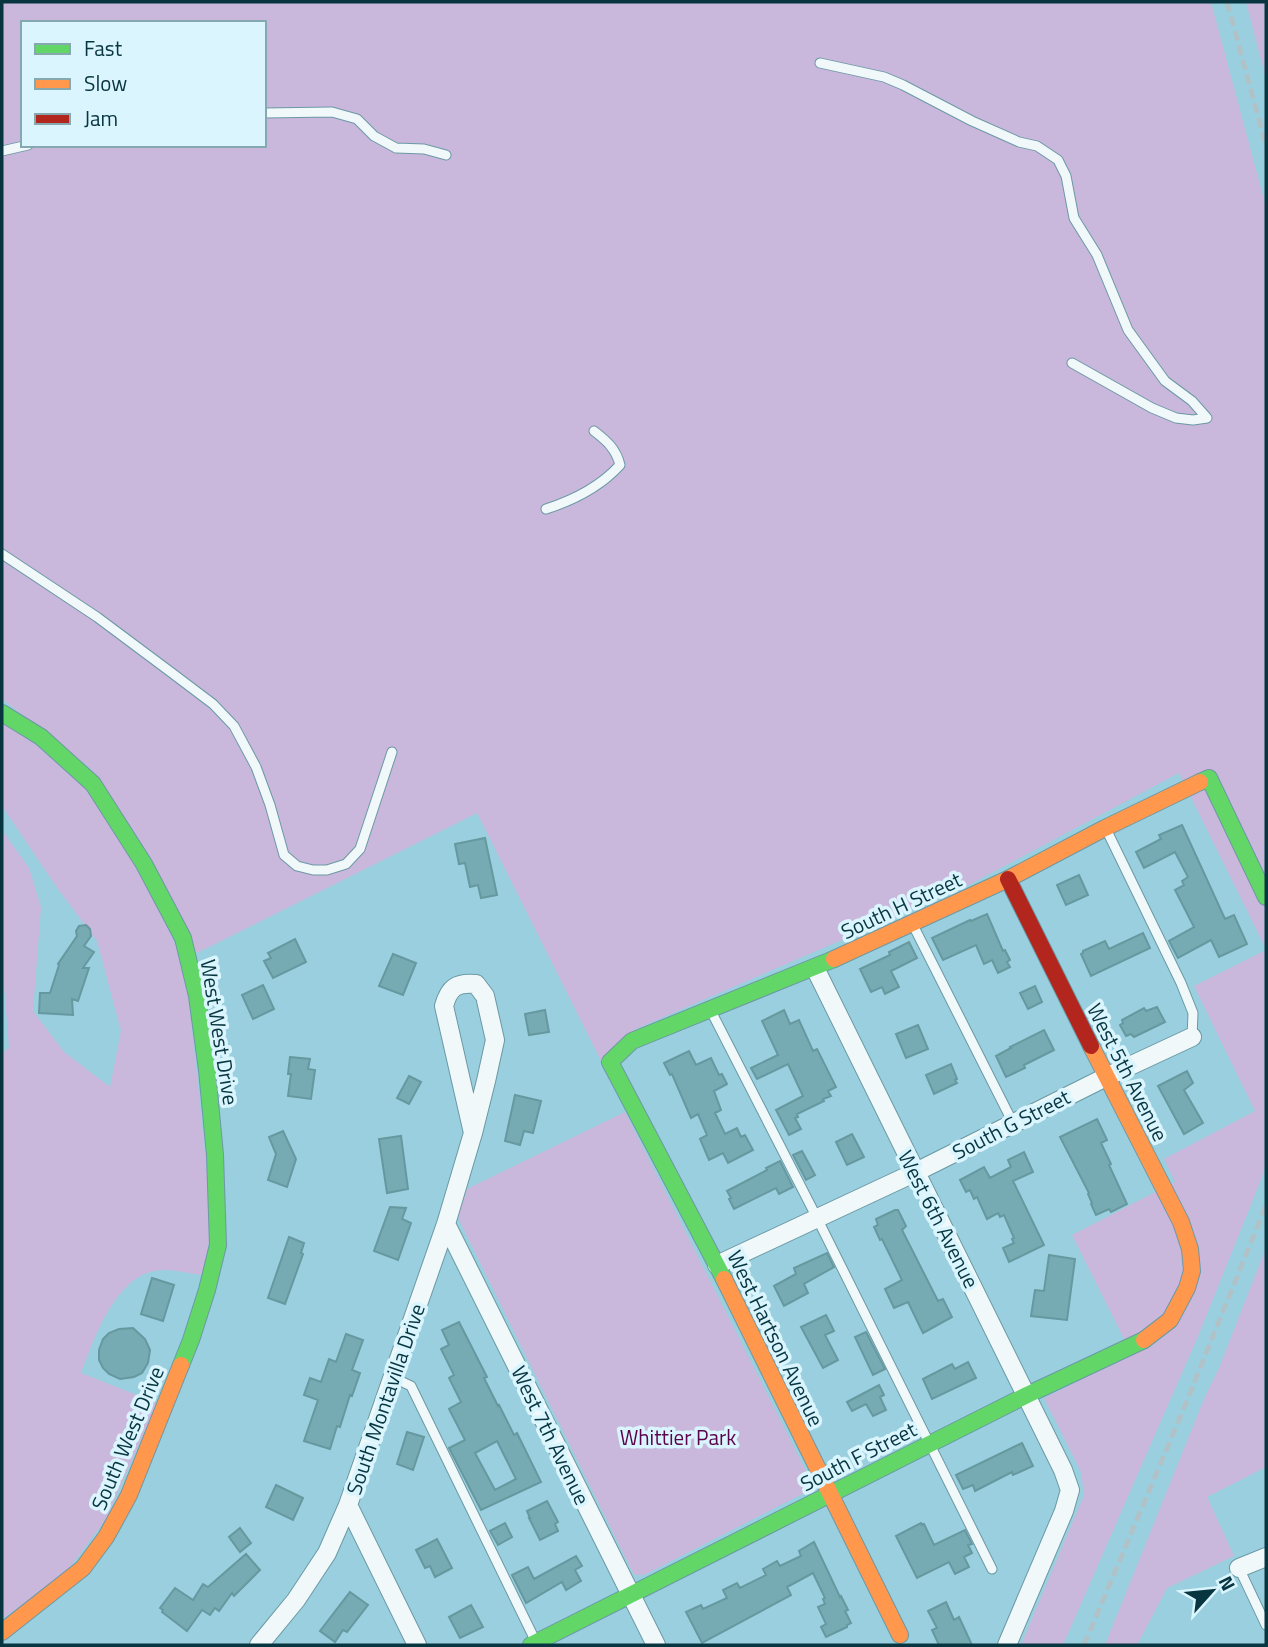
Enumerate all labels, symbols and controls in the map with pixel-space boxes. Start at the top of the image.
legend [21,21,266,147]
text: Fast [84,32,123,64]
text: Slow [84,67,127,99]
text: Jam [84,102,118,134]
street label: South H Street [835,863,967,947]
street label: West West Drive [193,957,247,1107]
street label: West 5th Avenue [1079,997,1177,1147]
street label: South G Street [946,1080,1076,1167]
street label: West 6th Avenue [890,1144,988,1294]
street label: West Hartson Avenue [719,1245,833,1431]
street label: South Montavilla Drive [337,1299,433,1499]
street label: West 7th Avenue [503,1360,599,1510]
street label: South West Drive [82,1361,172,1515]
street label: South F Street [794,1413,922,1499]
park label: Whittier Park [620,1421,736,1453]
north arrow [1177,1556,1247,1626]
text: N [1212,1571,1244,1596]

